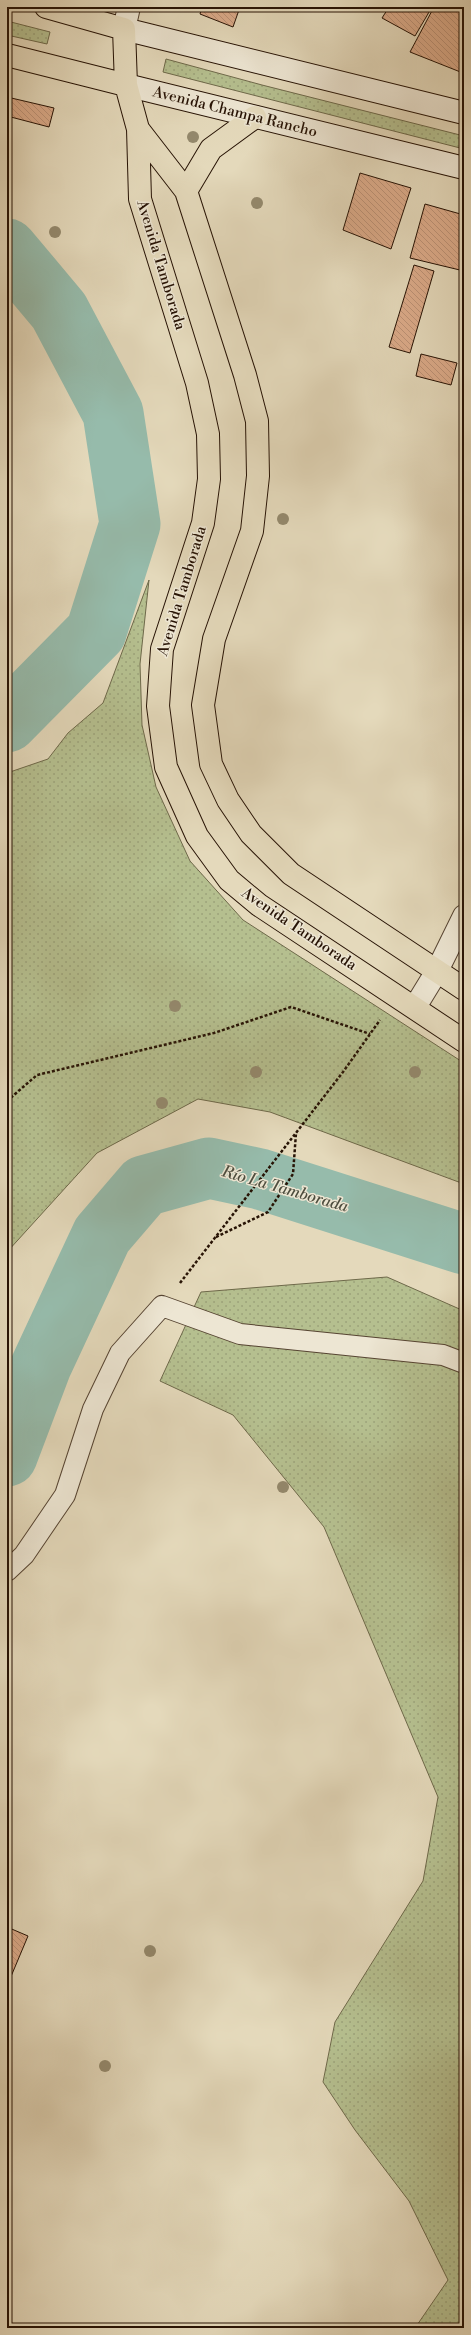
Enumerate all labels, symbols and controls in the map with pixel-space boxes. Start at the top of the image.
street label: Avenida Champa Rancho [150,82,319,142]
street label: Avenida Tamborada [132,197,190,333]
street label: Avenida Tamborada [153,523,211,659]
street label: Avenida Tamborada [237,883,361,975]
water label: Río La Tamborada [219,1161,351,1217]

